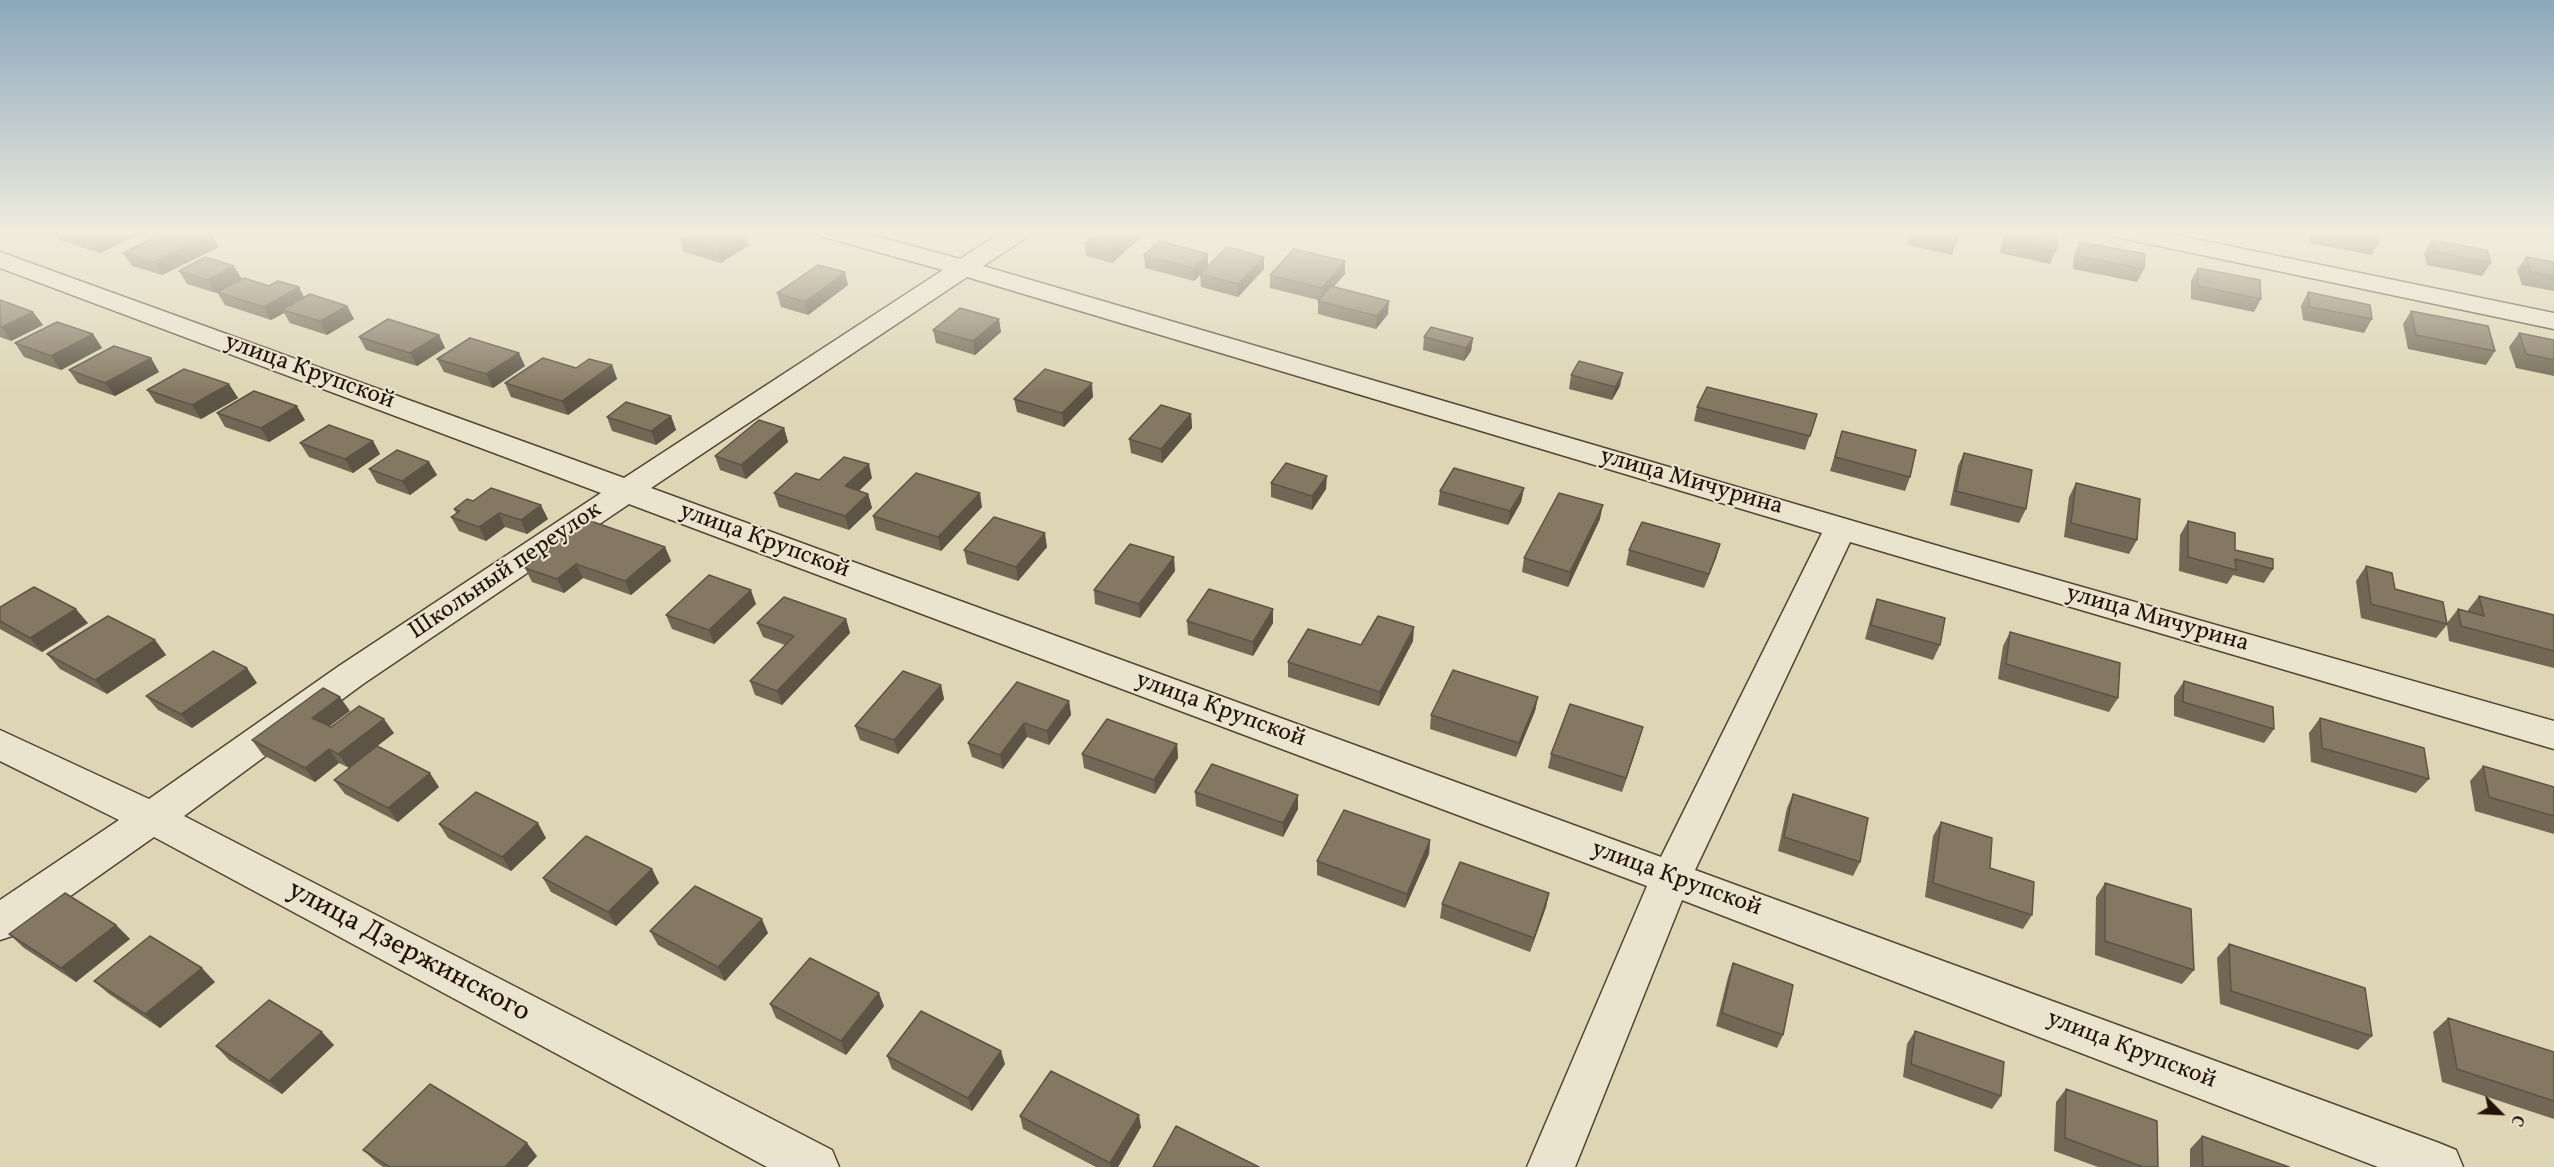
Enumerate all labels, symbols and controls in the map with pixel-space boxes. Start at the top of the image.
street label: улица Крупской [220,329,398,417]
street label: улица Мичурина [1596,443,1786,523]
street label: Школьный переулок [404,497,608,647]
street label: улица Крупской [675,498,853,586]
street label: улица Мичурина [2062,580,2252,660]
street label: улица Крупской [1131,667,1309,755]
street label: улица Крупской [1587,836,1765,924]
street label: улица Дзержинского [281,875,535,1031]
street label: улица Крупской [2042,1006,2220,1096]
north arrow [2470,1083,2530,1143]
text: С [2504,1111,2529,1129]

